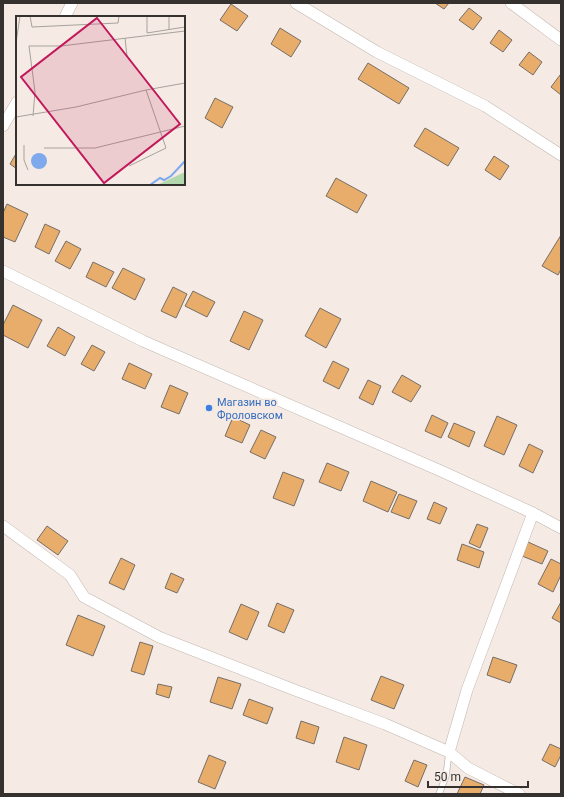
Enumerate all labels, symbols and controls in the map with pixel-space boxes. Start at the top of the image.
inset map [16,16,185,185]
place label: Магазин во Фроловском [217,396,283,422]
marker: Магазин во Фроловском [204,403,214,413]
scale bar [428,763,528,789]
text: 50 m [434,770,461,784]

